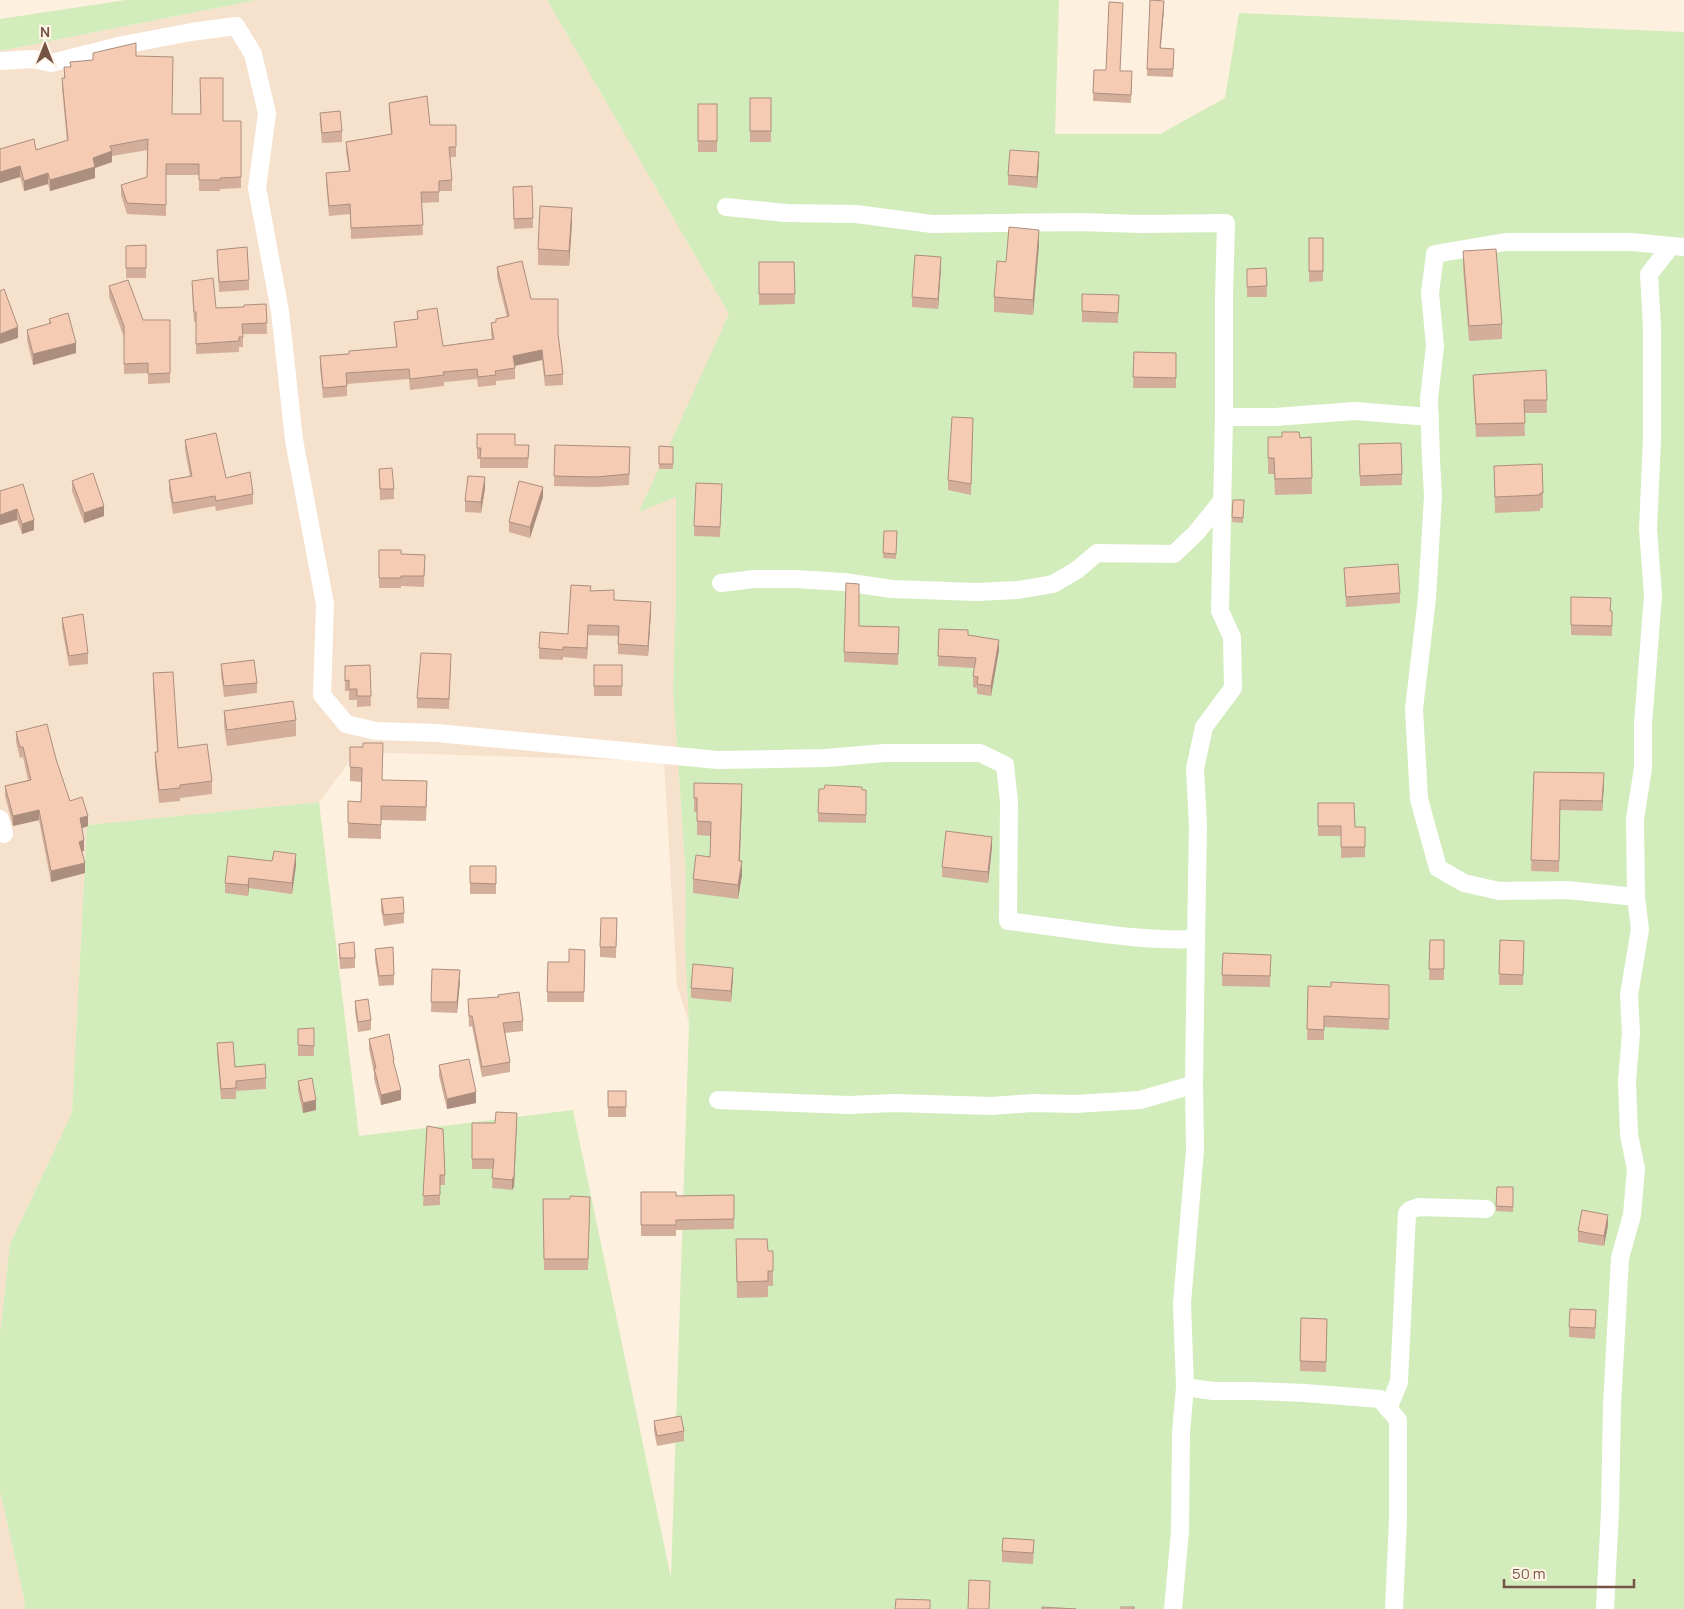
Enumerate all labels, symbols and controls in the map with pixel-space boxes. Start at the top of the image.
north arrow [20,20,70,70]
text: N [40,22,50,41]
scale bar [1504,1556,1634,1588]
text: 50 m [1512,1563,1546,1584]

